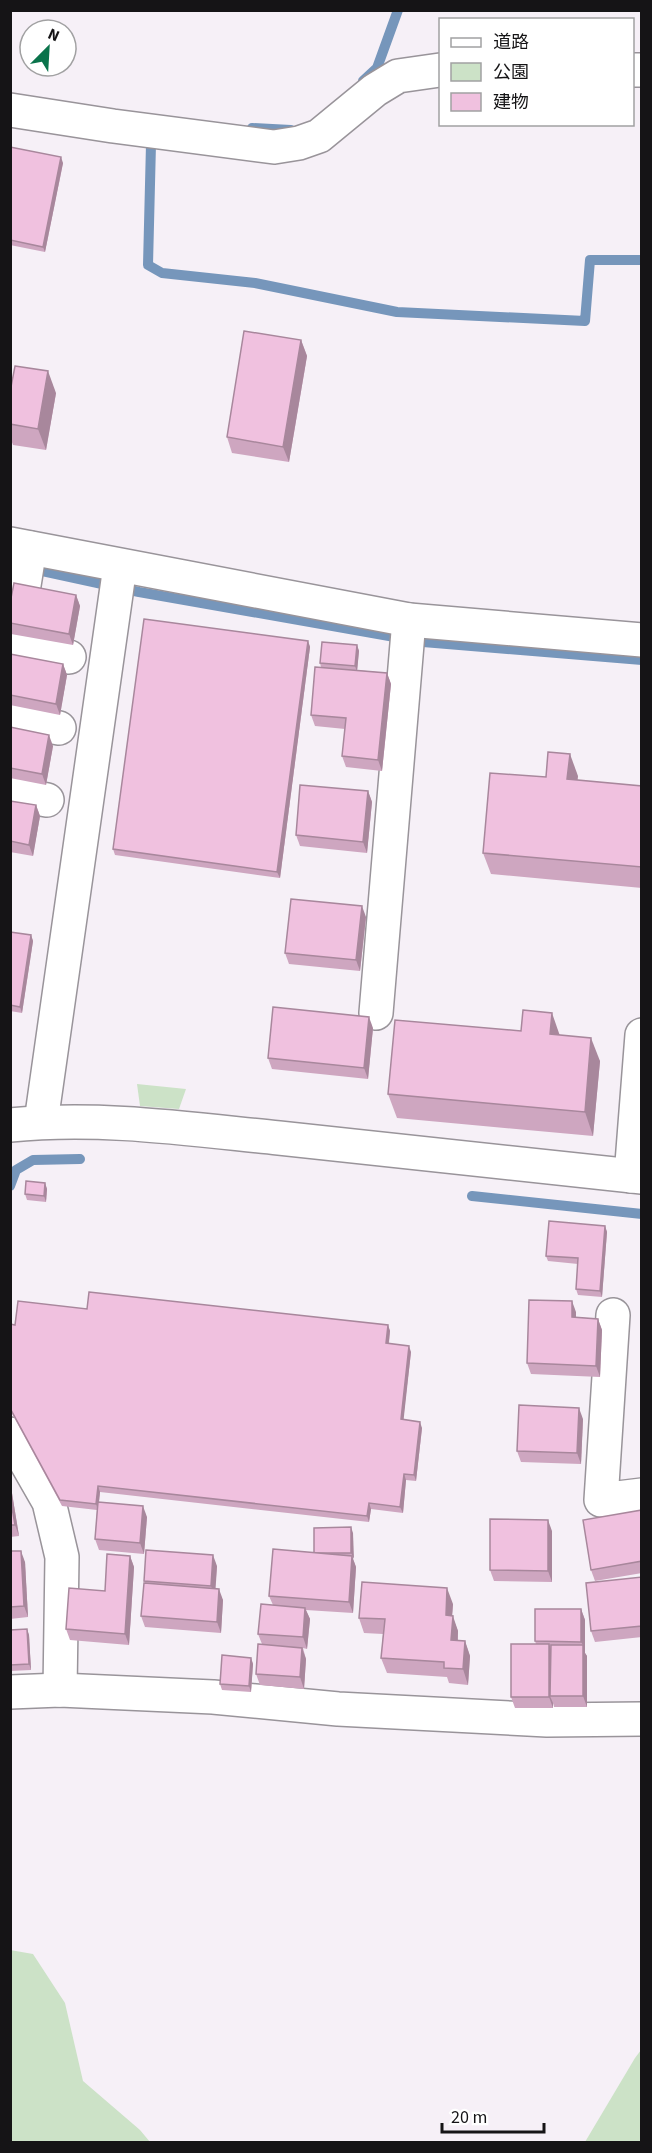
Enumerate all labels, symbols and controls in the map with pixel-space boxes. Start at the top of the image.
north arrow [18,18,78,78]
legend [439,18,634,126]
text: N [44,23,63,47]
text: 道路 [493,30,529,55]
text: 公園 [493,60,529,85]
text: 建物 [493,90,529,115]
scale bar [442,2096,544,2134]
text: 20 m [451,2105,487,2130]

